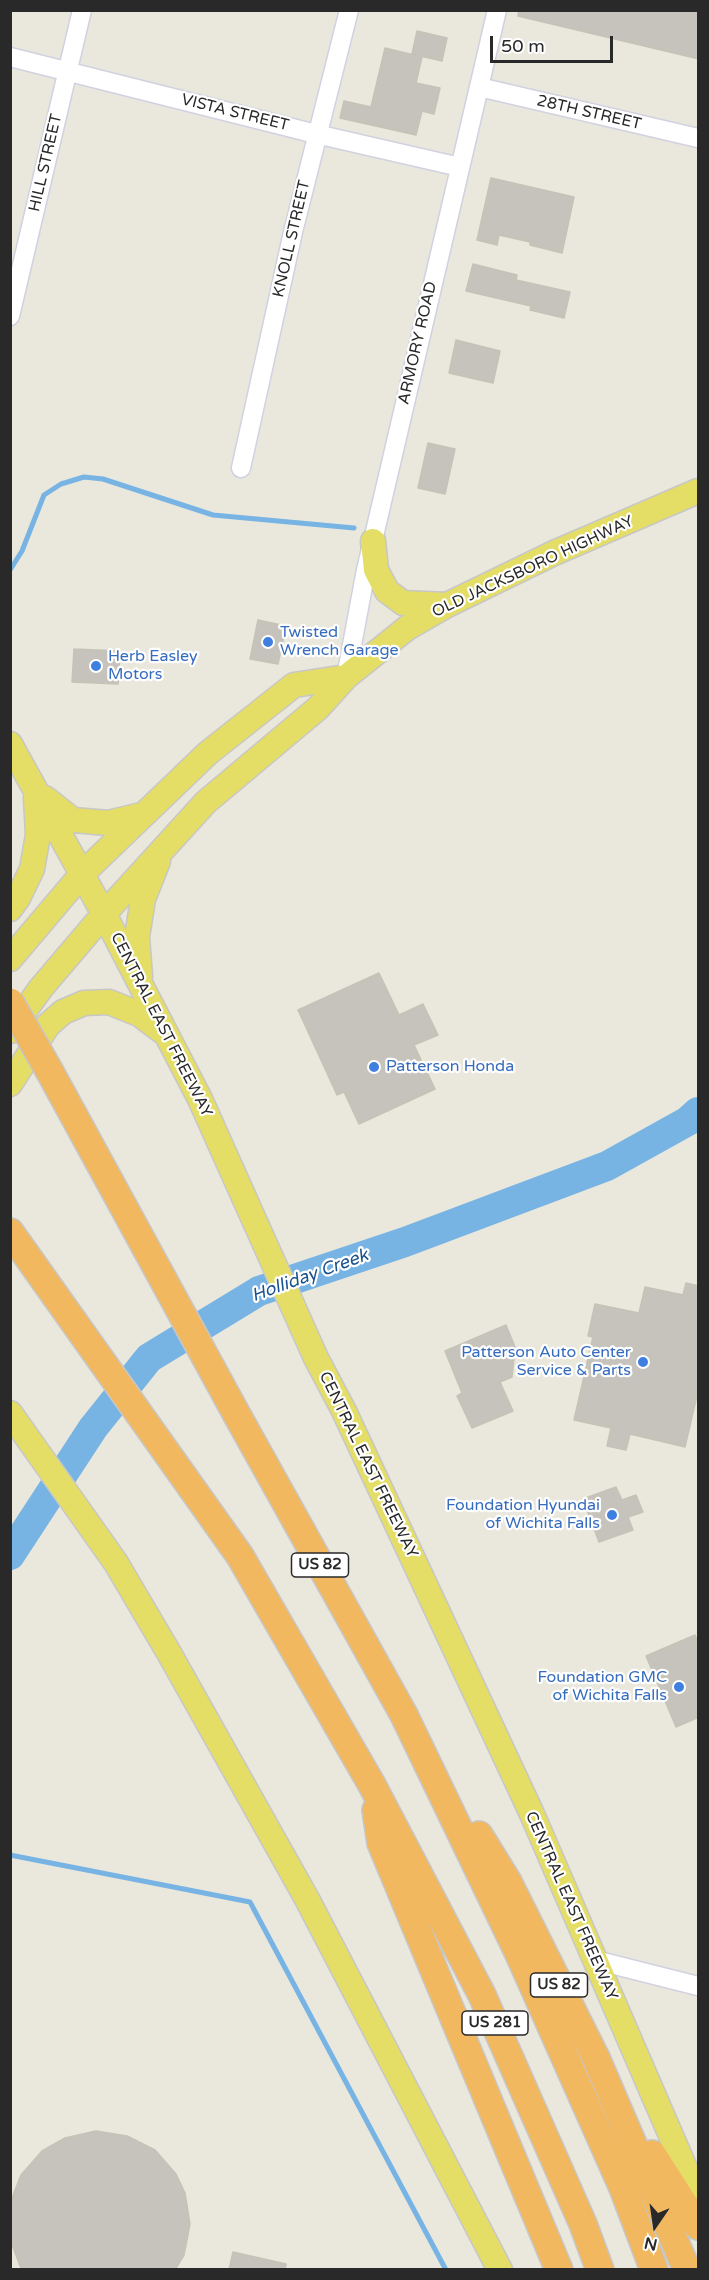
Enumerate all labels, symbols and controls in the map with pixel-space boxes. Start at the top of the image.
scale bar [493,24,616,62]
text: 50 m [501,35,545,57]
street label: VISTA STREET [179,90,291,136]
street label: 28TH STREET [535,92,643,134]
street label: HILL STREET [25,112,67,214]
street label: KNOLL STREET [269,179,315,299]
street label: ARMORY ROAD [395,280,441,406]
street label: OLD JACKSBORO HIGHWAY [429,512,637,622]
place label: Twisted Wrench Garage [280,623,399,661]
marker: Twisted Wrench Garage [261,635,275,649]
place label: Herb Easley Motors [108,647,198,685]
marker: Herb Easley Motors [89,659,103,673]
street label: CENTRAL EAST FREEWAY [106,929,216,1121]
place label: Patterson Honda [386,1057,514,1077]
marker: Patterson Honda [367,1060,381,1074]
water label: Holliday Creek [249,1245,371,1307]
place label: Patterson Auto Center Service & Parts [461,1343,631,1381]
marker: Patterson Auto Center Service & Parts [636,1355,650,1369]
street label: CENTRAL EAST FREEWAY [314,1369,422,1561]
place label: Foundation Hyundai of Wichita Falls [446,1496,600,1534]
marker: Foundation Hyundai of Wichita Falls [605,1508,619,1522]
road number: US 82 [292,1553,348,1577]
place label: Foundation GMC of Wichita Falls [537,1668,667,1706]
marker: Foundation GMC of Wichita Falls [672,1680,686,1694]
street label: CENTRAL EAST FREEWAY [521,1809,621,2003]
road number: US 82 [530,1973,588,1997]
road number: US 281 [462,2011,528,2035]
north arrow [625,2196,685,2256]
text: N [642,2232,659,2255]

